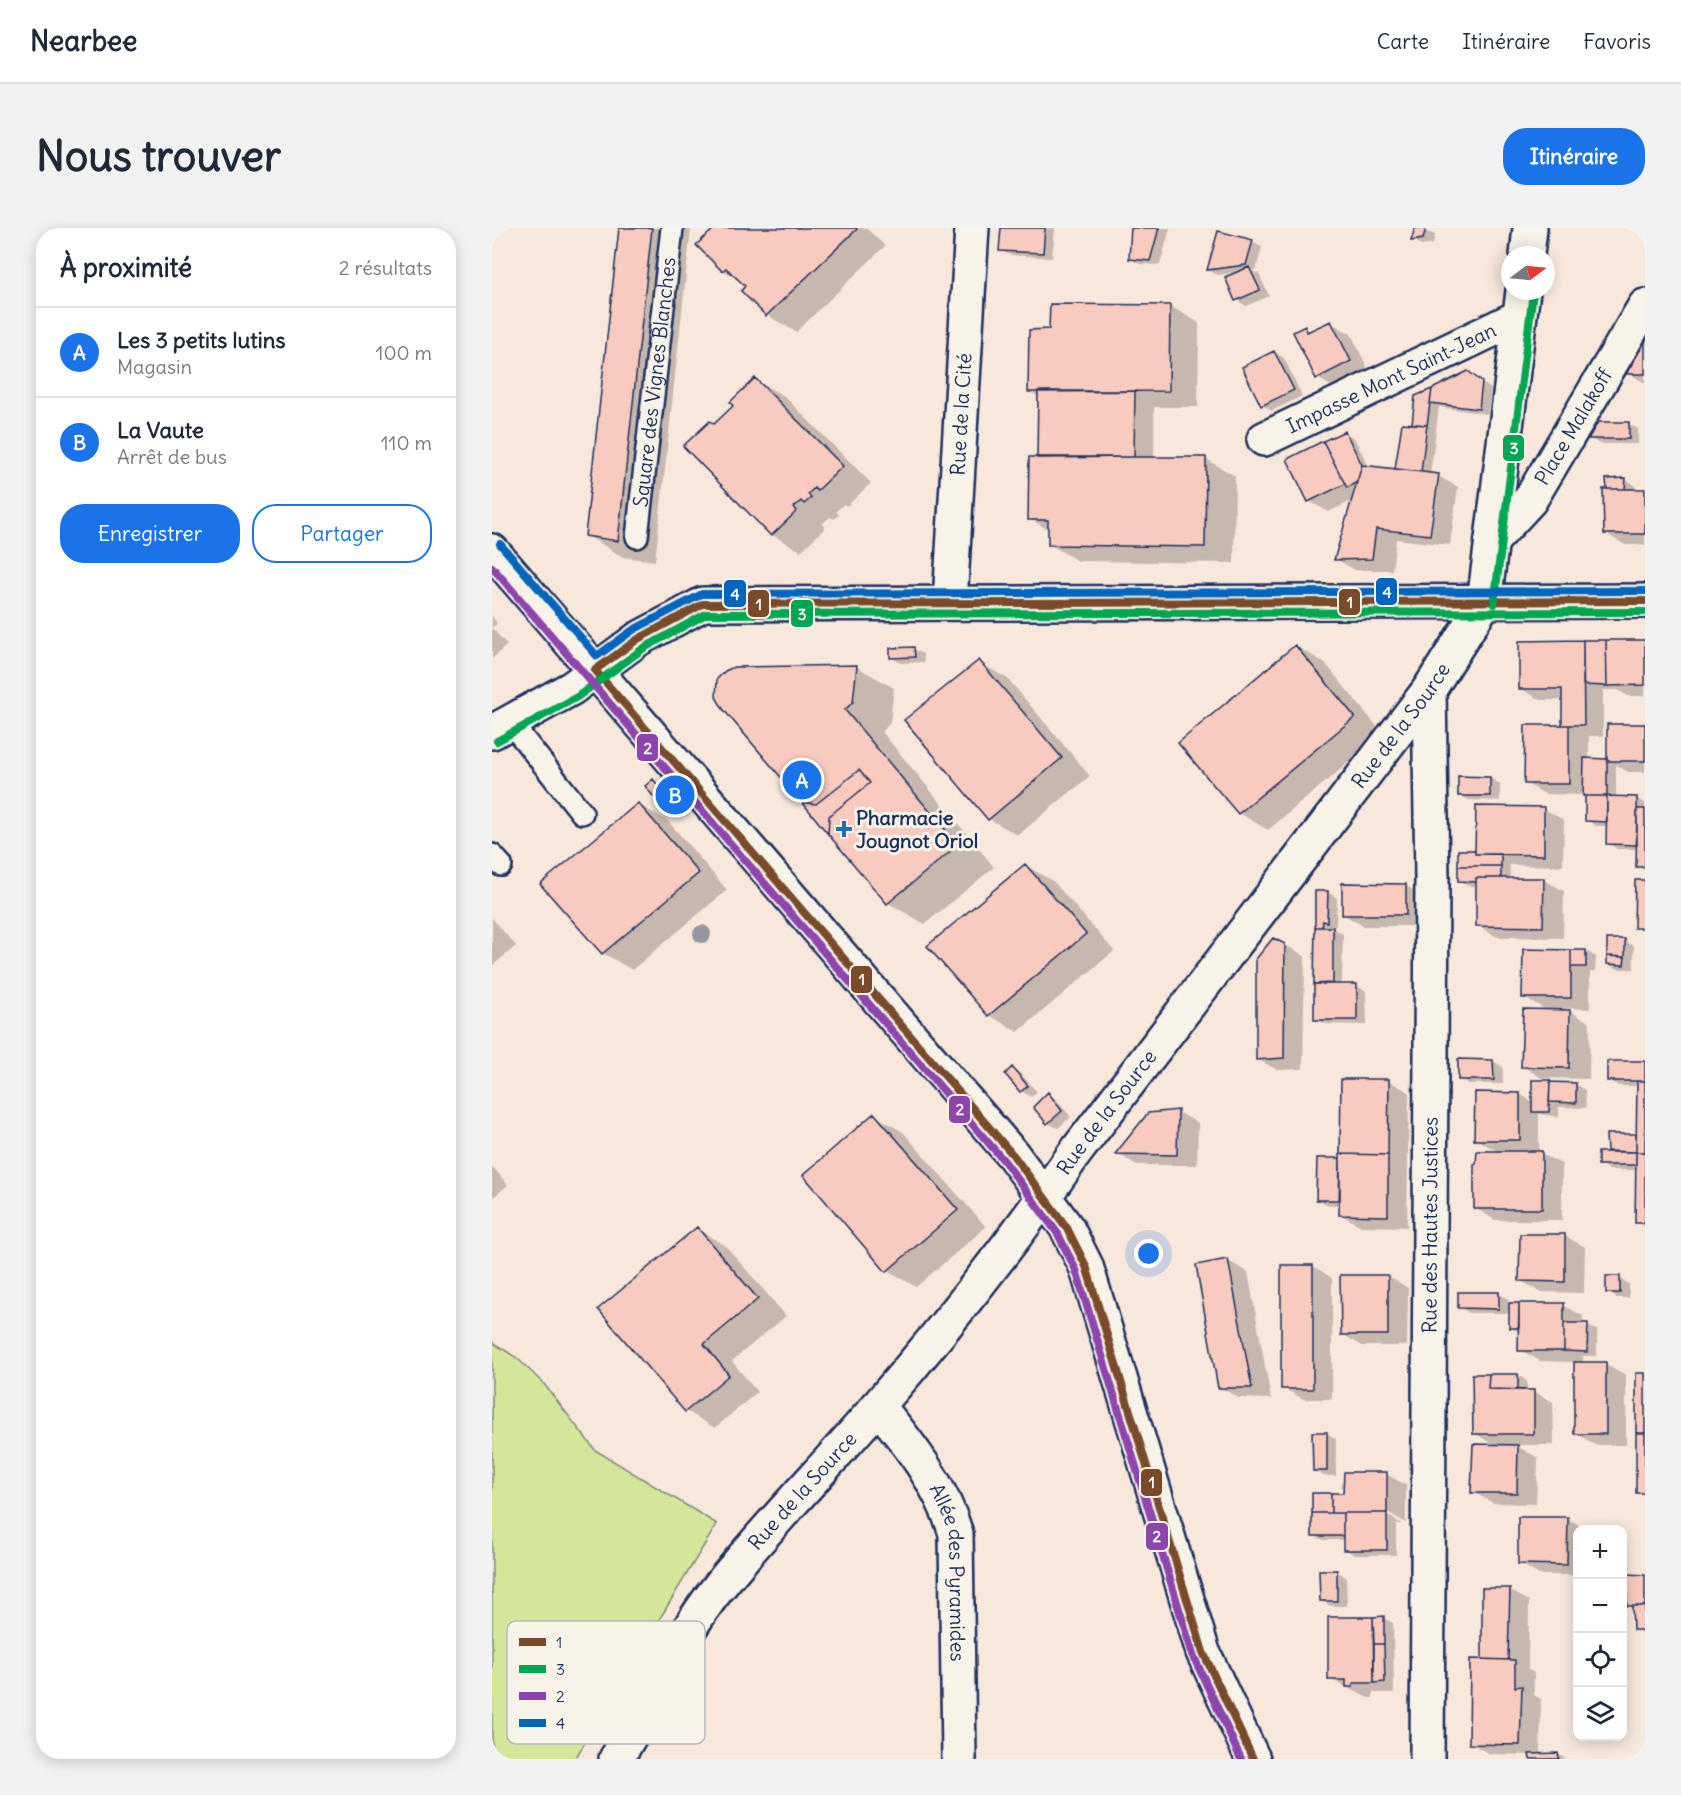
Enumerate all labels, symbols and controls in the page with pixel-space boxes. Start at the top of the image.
text: Nearbee [30,23,137,59]
text: Carte [1377,28,1429,55]
text: Itinéraire [1462,28,1550,55]
text: Favoris [1583,28,1651,55]
button: Itinéraire [1503,128,1645,185]
text: Nous trouver [36,130,281,182]
north arrow [1501,246,1555,300]
text: À proximité [60,251,192,284]
text: 2 résultats [339,255,432,280]
street label: Square des Vignes Blanches [627,256,681,508]
street label: Impasse Mont Saint-Jean [1282,317,1500,438]
text: Les 3 petits lutins [117,326,285,354]
text: A [73,340,86,365]
text: 100 m [375,340,432,365]
street label: Rue de la Cité [944,352,977,476]
text: Magasin [117,354,192,379]
street label: Place Malakoff [1529,363,1617,489]
text: La Vaute [117,416,204,444]
text: B [73,430,86,455]
text: 110 m [381,430,432,455]
line badge: 3 [1502,434,1525,462]
text: 3 [1509,438,1519,458]
text: Arrêt de bus [117,444,227,469]
button: Enregistrer [60,504,240,563]
button: Partager [252,504,432,563]
line badge: 4 [1375,577,1398,606]
line badge: 4 [723,579,747,608]
text: 4 [1382,582,1392,602]
text: 4 [730,584,740,604]
line badge: 1 [1338,588,1361,616]
line badge: 1 [747,589,770,618]
text: 1 [1347,592,1353,612]
text: 1 [756,594,762,614]
line badge: 3 [790,599,814,628]
text: 3 [797,604,807,624]
street label: Rue de la Source [1346,658,1455,793]
line badge: 2 [636,733,659,762]
text: 2 [644,738,653,758]
pin: A [782,758,822,802]
pin: B [656,772,694,818]
place label: Pharmacie Jougnot Oriol [856,805,978,853]
marker: Pharmacie Jougnot Oriol [837,822,851,836]
line badge: 1 [850,965,873,994]
text: 1 [859,969,865,989]
street label: Rue de la Source [1051,1044,1161,1179]
line badge: 2 [948,1095,971,1124]
text: 2 [956,1099,965,1119]
street label: Rue des Hautes Justices [1416,1117,1443,1333]
your location [1134,1239,1163,1268]
street label: Rue de la Source [742,1426,862,1555]
line badge: 1 [1140,1468,1163,1497]
text: 1 [1149,1472,1155,1492]
street label: Allée des Pyramides [924,1479,971,1662]
line badge: 2 [1145,1522,1169,1551]
map controls [1573,1525,1627,1741]
button: + [1573,1525,1627,1579]
text: 2 [1153,1526,1162,1546]
button: − [1573,1579,1627,1633]
legend [507,1621,705,1744]
text: 1 [556,1632,562,1652]
button: locate [1573,1633,1627,1687]
text: 3 [556,1659,565,1679]
text: 2 [556,1686,565,1706]
button: layers [1573,1687,1627,1741]
text: 4 [556,1713,565,1733]

